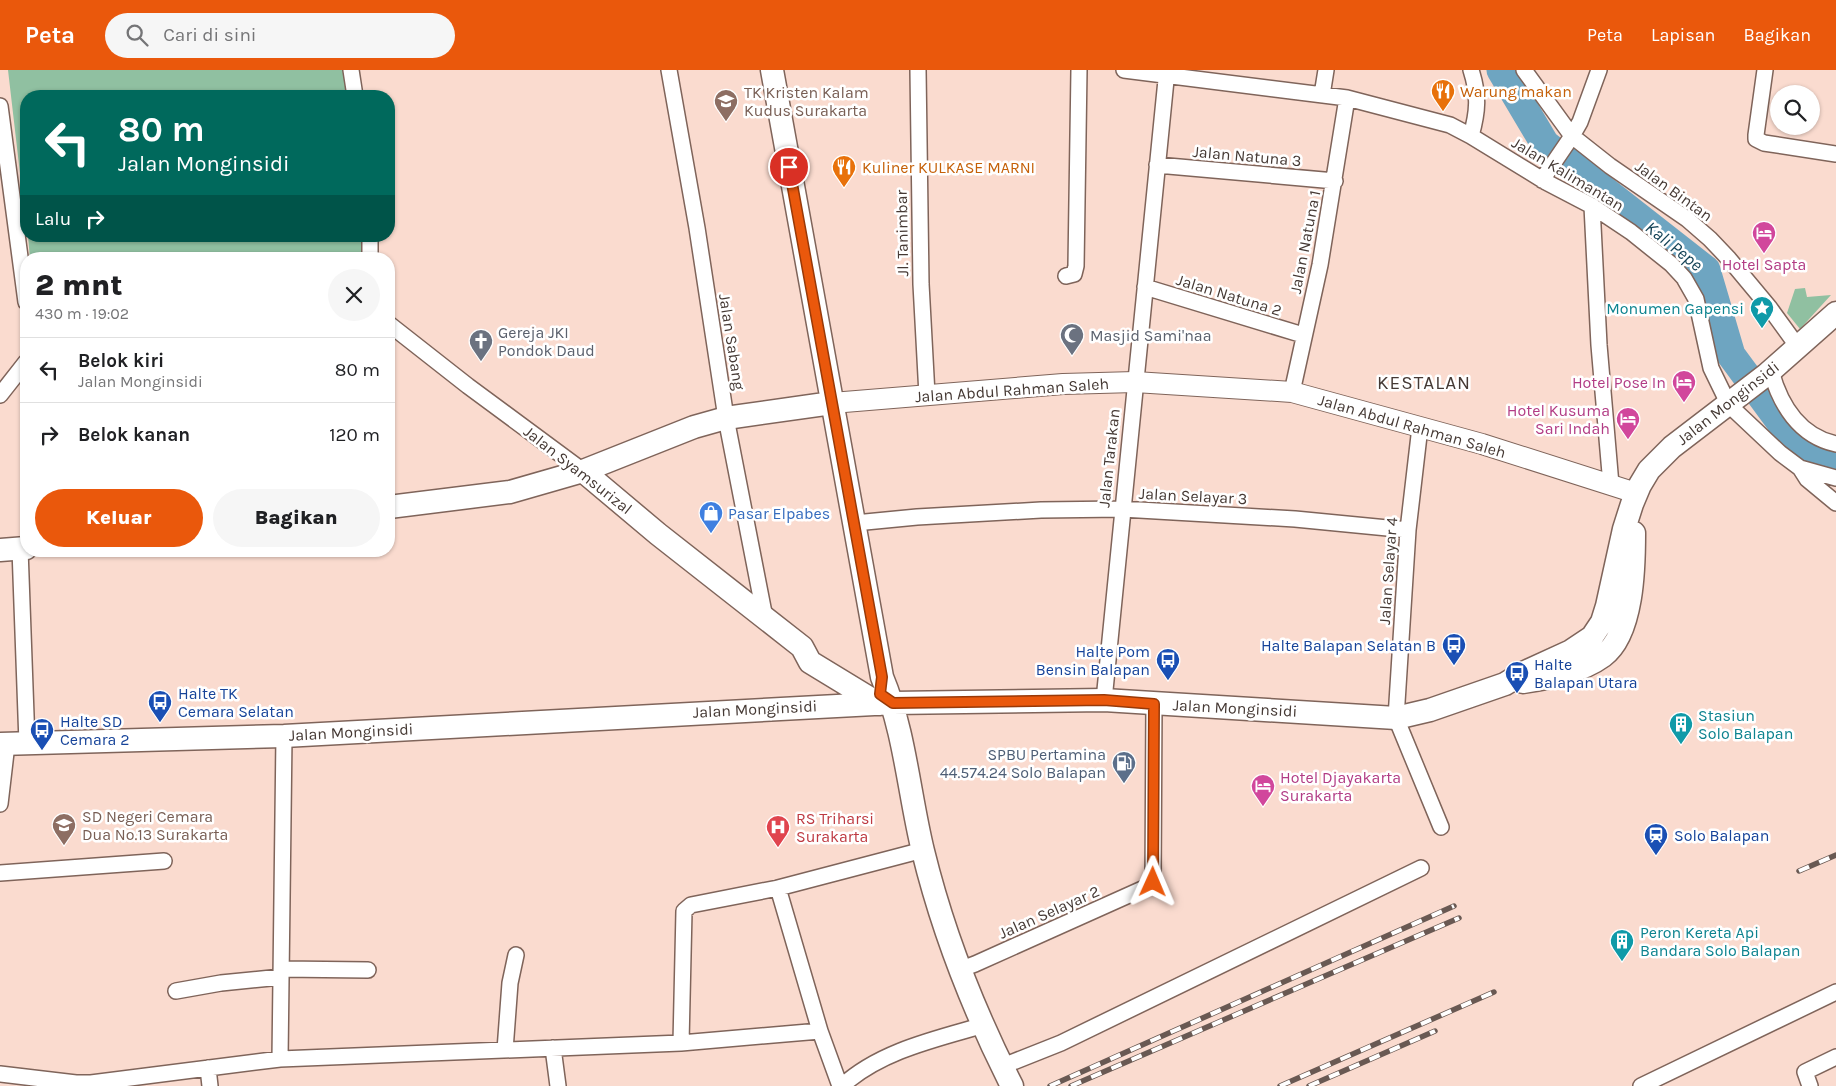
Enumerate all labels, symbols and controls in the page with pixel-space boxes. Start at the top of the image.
search box [105,13,455,58]
text: Peta [25,21,75,49]
icon: search [123,21,151,49]
text: Cari di sini [163,24,257,46]
text: Peta [1587,24,1623,46]
text: Lapisan [1651,24,1715,46]
text: Bagikan [1743,24,1811,46]
restaurant icon: Warung makan [1430,78,1456,112]
place label: Warung makan [1460,82,1572,101]
place label: TK Kristen Kalam Kudus Surakarta [744,83,869,120]
map controls [1770,85,1820,135]
button: search [1770,85,1820,135]
school or university icon: TK Kristen Kalam Kudus Surakarta [713,88,739,122]
text: 80 m [118,109,205,150]
icon: left [35,110,100,175]
street label: Jalan Kalimantan [1508,133,1628,215]
street label: Jalan Natuna 3 [1192,142,1302,170]
pin [768,146,810,188]
text: Jalan Monginsidi [118,151,290,177]
icon: arrive [775,153,803,181]
restaurant icon: Kuliner KULKASE MARNI [831,154,857,188]
street label: Jalan Bintan [1632,157,1716,225]
place label: Kuliner KULKASE MARNI [862,158,1035,177]
street label: Jl. Tanimbar [892,189,912,276]
street label: Jalan Natuna 1 [1286,189,1324,295]
icon: right [81,205,109,233]
text: Lalu [35,208,71,230]
water label: Kali Pepe [1641,216,1707,276]
hotel icon: Hotel Sapta [1751,220,1777,254]
place label: Hotel Sapta [1722,255,1806,274]
text: 2 mnt [35,267,123,303]
button: close [328,269,380,321]
street label: Jalan Natuna 2 [1174,270,1284,320]
street label: Jalan Sabang [715,292,749,392]
place icon: Monumen Gapensi [1749,295,1775,329]
place label: Monumen Gapensi [1606,299,1744,318]
text: 430 m · 19:02 [35,304,129,323]
mosque icon: Masjid Sami'naa [1059,322,1085,356]
place label: Gereja JKI Pondok Daud [498,323,595,360]
place label: Masjid Sami'naa [1090,326,1212,345]
church icon: Gereja JKI Pondok Daud [468,328,494,362]
text: Belok kiri [78,350,164,372]
icon: left [35,356,63,384]
street label: Jalan Monginsidi [1673,357,1783,449]
text: 80 m [335,359,380,381]
hotel icon: Hotel Pose In [1671,369,1697,403]
text: Jalan Monginsidi [78,372,203,391]
district label: KESTALAN [1377,372,1471,394]
place label: Hotel Pose In [1572,373,1666,392]
street label: Jalan Abdul Rahman Saleh [914,374,1110,406]
street label: Jalan Abdul Rahman Saleh [1316,390,1508,462]
place label: Hotel Kusuma Sari Indah [1507,401,1610,438]
hotel icon: Hotel Kusuma Sari Indah [1615,406,1641,440]
street label: Jalan Tarakan [1094,408,1124,508]
icon: right [35,421,63,449]
street label: Jalan Syamsurizal [520,422,636,518]
text: Belok kanan [78,424,190,446]
text: 120 m [329,424,380,446]
street label: Jalan Selayar 3 [1138,484,1248,508]
button: Keluar [35,489,203,547]
button: Bagikan [213,489,380,547]
shop icon: Pasar Elpabes [698,500,724,534]
place label: Pasar Elpabes [728,504,830,523]
street label: Jalan Selayar 4 [1375,516,1401,626]
bus stop icon: Halte Balapan Selatan B [1441,632,1467,666]
place label: Halte Balapan Selatan B [1261,636,1436,655]
place label: Halte Pom Bensin Balapan [1036,642,1150,679]
bus stop icon: Halte Pom Bensin Balapan [1155,647,1181,681]
place label: Halte Balapan Utara [1534,655,1638,692]
bus stop icon: Halte Balapan Utara [1504,660,1530,694]
place label: Halte TK Cemara Selatan [178,684,294,721]
bus stop icon: Halte TK Cemara Selatan [147,689,173,723]
street label: Jalan Monginsidi [1172,695,1298,721]
street label: Jalan Monginsidi [692,696,818,722]
place label: Stasiun Solo Balapan [1698,706,1793,743]
building icon: Stasiun Solo Balapan [1668,711,1694,745]
place label: Halte SD Cemara 2 [60,712,129,749]
bus stop icon: Halte SD Cemara 2 [29,717,55,751]
street label: Jalan Monginsidi [288,719,414,745]
place label: SPBU Pertamina 44.574.24 Solo Balapan [940,745,1106,782]
fuel station icon: SPBU Pertamina 44.574.24 Solo Balapan [1111,750,1137,784]
place label: Hotel Djayakarta Surakarta [1280,768,1401,805]
hotel icon: Hotel Djayakarta Surakarta [1250,773,1276,807]
place label: SD Negeri Cemara Dua No.13 Surakarta [82,807,228,844]
place label: RS Triharsi Surakarta [796,809,874,846]
school or university icon: SD Negeri Cemara Dua No.13 Surakarta [51,812,77,846]
hospital icon: RS Triharsi Surakarta [765,814,791,848]
station icon: Solo Balapan [1643,822,1669,856]
place label: Solo Balapan [1674,826,1769,845]
position arrow [1126,855,1178,907]
street label: Jalan Selayar 2 [996,881,1102,943]
place label: Peron Kereta Api Bandara Solo Balapan [1640,923,1800,960]
building icon: Peron Kereta Api Bandara Solo Balapan [1609,928,1635,962]

